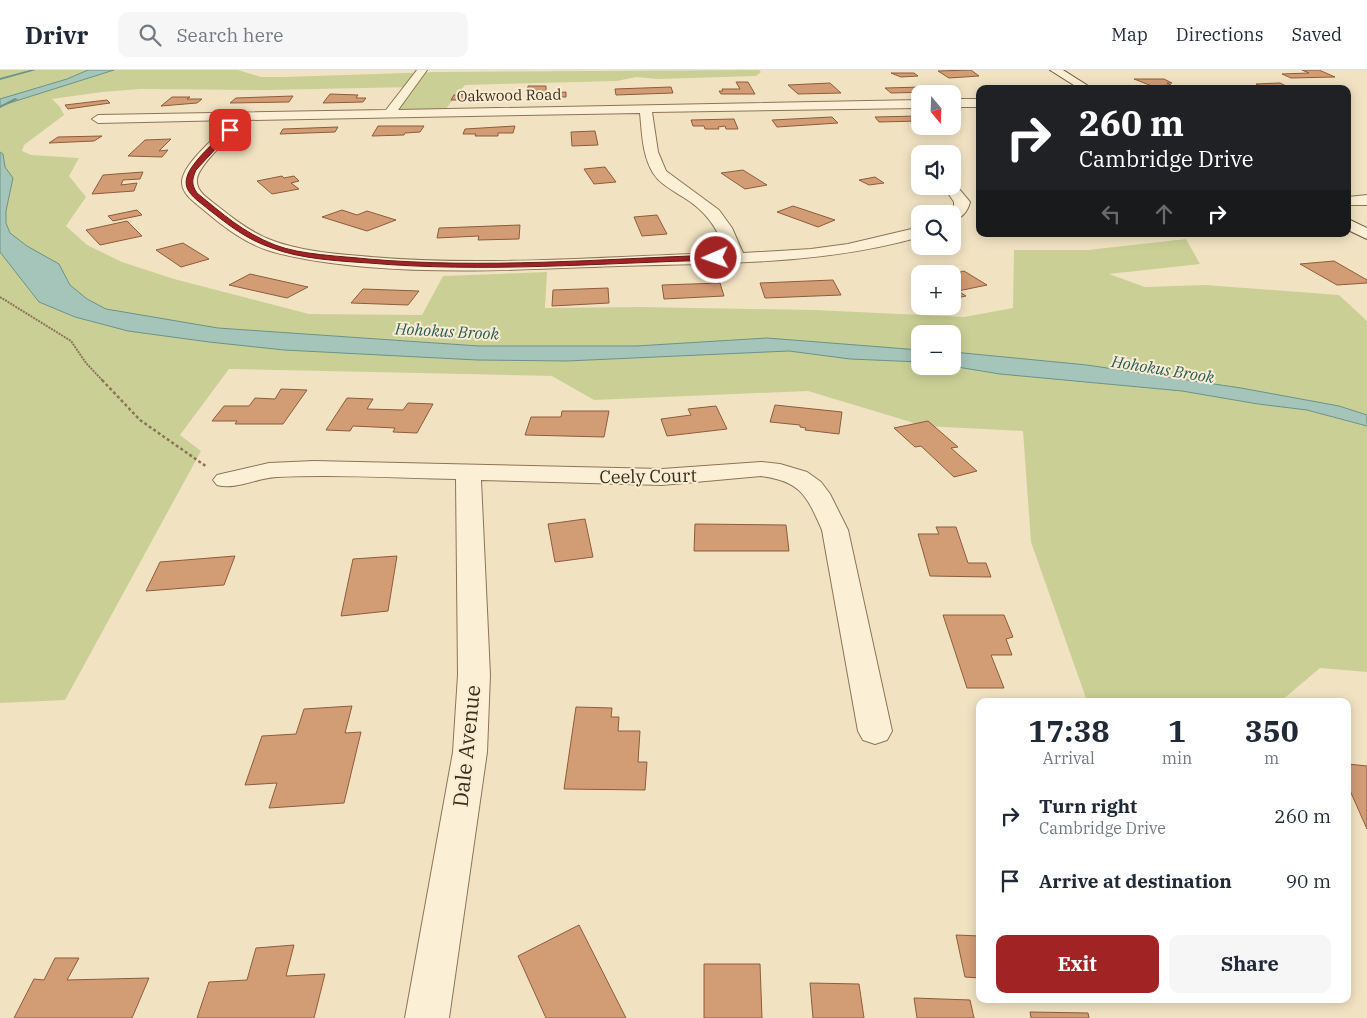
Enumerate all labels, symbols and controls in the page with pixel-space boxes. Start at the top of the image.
search box [118,12,468,57]
text: Drivr [25,19,88,51]
icon: search [136,21,164,49]
text: Search here [176,23,283,47]
text: Map [1111,23,1148,46]
text: Directions [1176,23,1264,46]
text: Saved [1292,23,1342,46]
street label: Oakwood Road [456,85,562,105]
north arrow [911,85,961,135]
map controls [911,85,961,375]
text: 260 m [1079,100,1184,146]
icon: right [996,105,1061,170]
pin [209,109,251,151]
icon: arrive [216,116,244,144]
text: Cambridge Drive [1079,144,1254,173]
button: sound [911,145,961,195]
icon: left [1097,200,1125,228]
icon: ahead [1150,200,1178,228]
icon: right [1203,200,1231,228]
button: search [911,205,961,255]
position arrow [689,231,741,283]
button: + [911,265,961,315]
water label: Hohokus Brook [394,318,500,344]
button: − [911,325,961,375]
water label: Hohokus Brook [1109,351,1216,387]
street label: Ceely Court [599,464,697,488]
street label: Dale Avenue [446,684,486,808]
text: 17:38 [1028,711,1109,750]
text: 1 [1168,711,1186,750]
text: 350 [1245,711,1299,750]
text: Arrival [1043,748,1095,768]
text: min [1162,748,1192,768]
text: m [1264,748,1279,768]
text: Turn right [1039,794,1137,818]
icon: right [996,802,1024,830]
text: 260 m [1274,804,1331,828]
text: Cambridge Drive [1039,818,1166,838]
icon: arrive [996,867,1024,895]
text: Arrive at destination [1039,869,1232,893]
text: 90 m [1286,869,1331,893]
button: Exit [996,935,1159,993]
button: Share [1169,935,1331,993]

